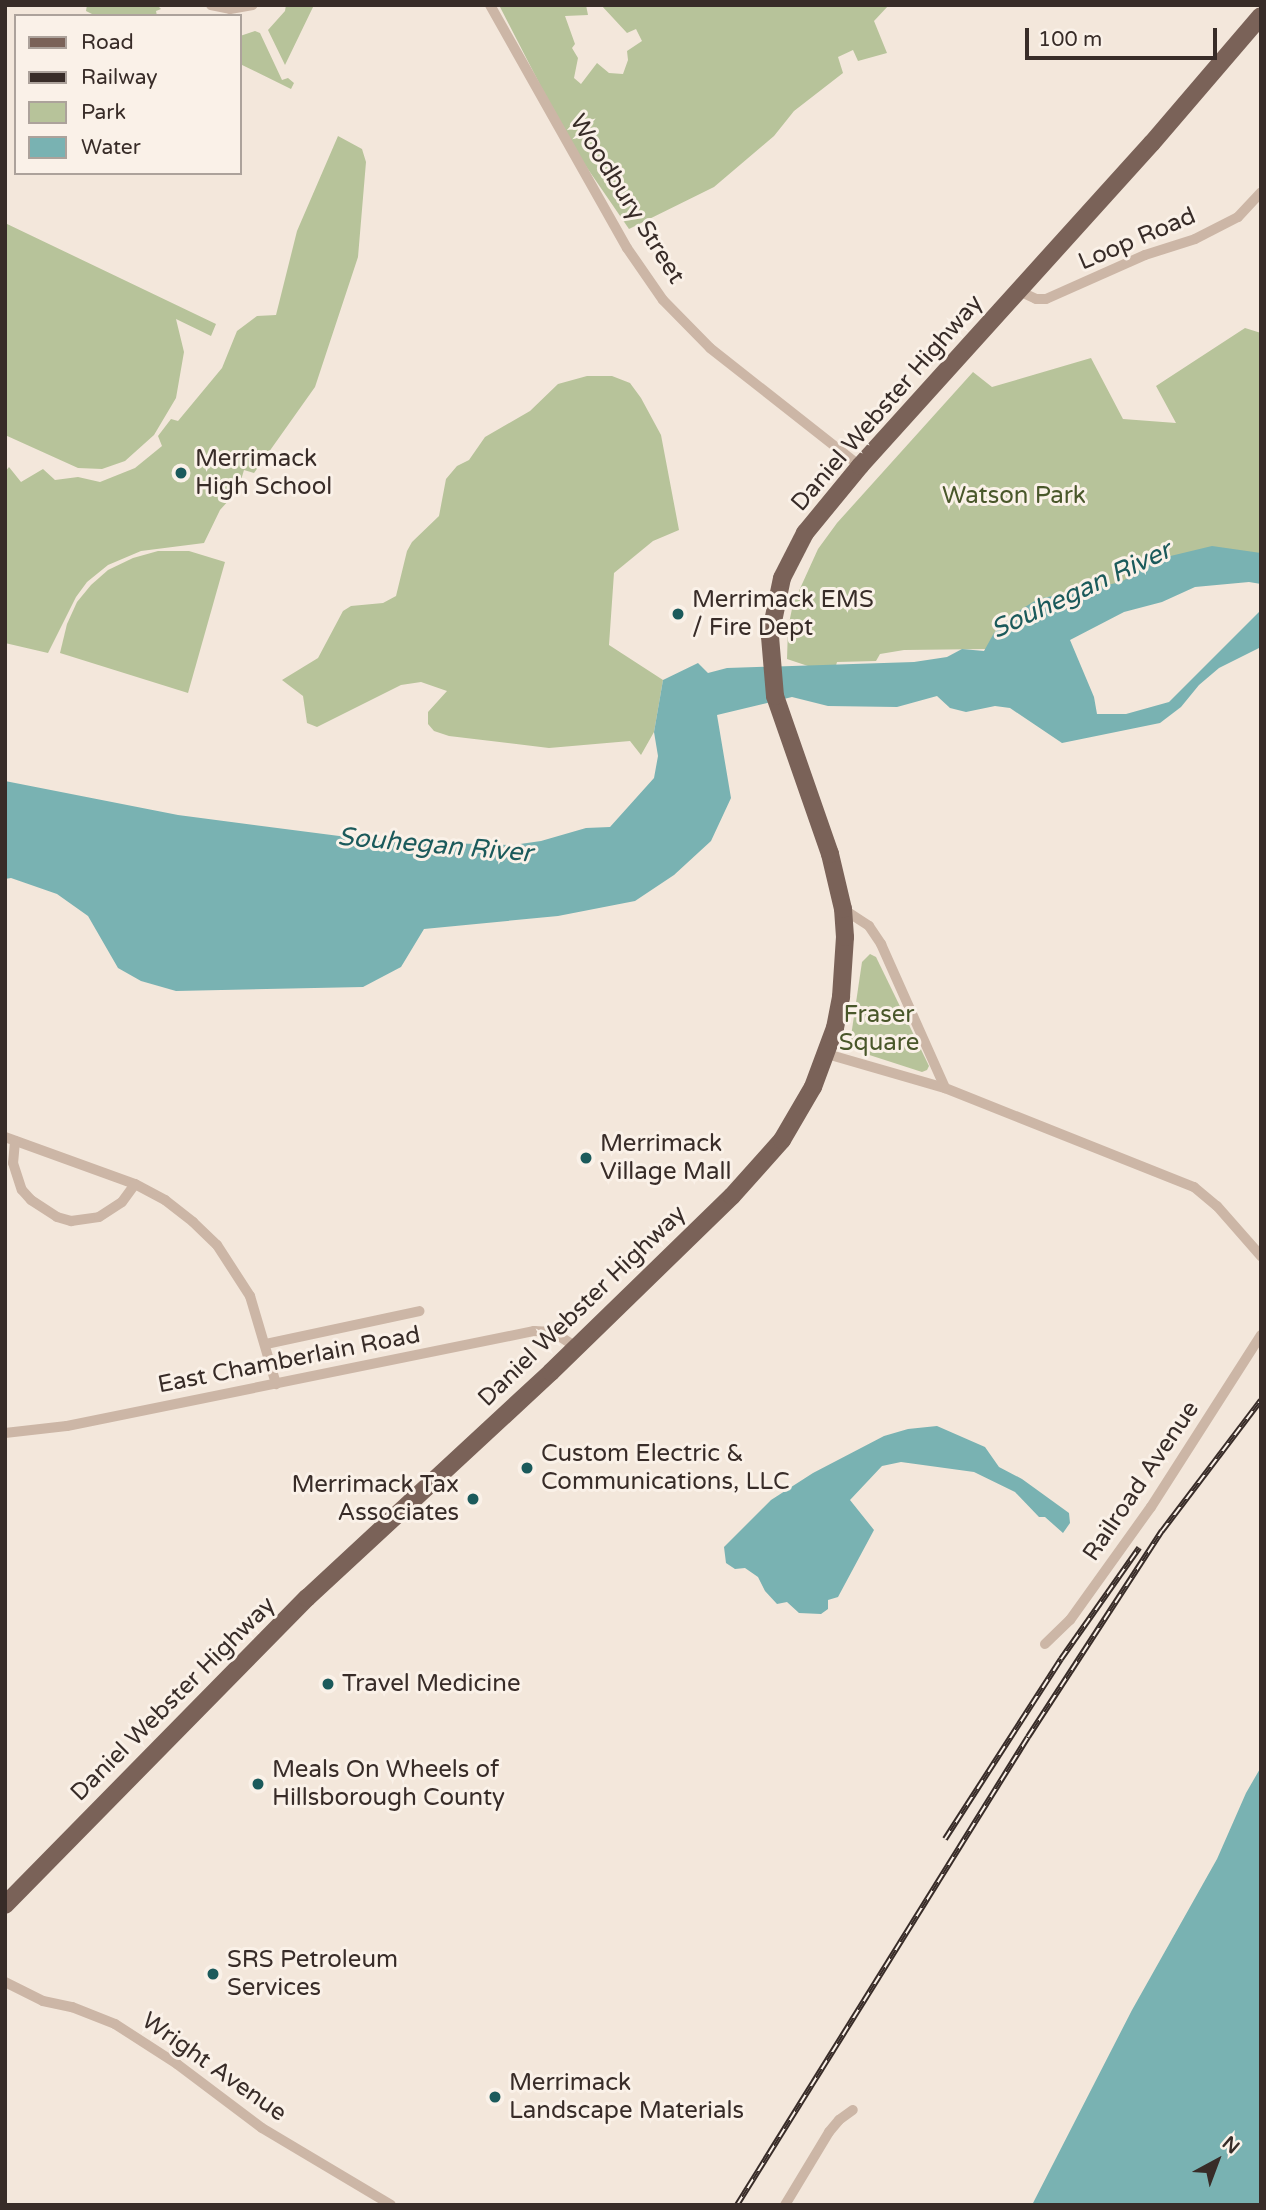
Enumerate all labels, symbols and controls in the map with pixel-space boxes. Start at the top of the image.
legend [14,14,242,175]
scale bar [1028,14,1220,58]
text: 100 m [1038,27,1102,52]
text: Road [81,30,134,55]
text: Railway [81,65,158,90]
text: Park [81,100,126,125]
street label: Woodbury Street [563,109,691,289]
text: Water [81,135,141,160]
street label: Loop Road [1074,201,1200,277]
street label: Daniel Webster Highway [785,289,989,517]
place label: Merrimack High School [195,445,332,501]
marker: Merrimack High School [173,465,189,481]
park label: Watson Park [942,482,1086,510]
water label: Souhegan River [986,535,1176,645]
place label: Merrimack EMS / Fire Dept [692,586,874,642]
marker: Merrimack EMS / Fire Dept [670,606,686,622]
water label: Souhegan River [336,821,534,869]
park label: Fraser Square [839,1001,919,1057]
place label: Merrimack Village Mall [600,1130,731,1186]
marker: Merrimack Village Mall [578,1150,594,1166]
street label: Daniel Webster Highway [472,1199,692,1413]
street label: East Chamberlain Road [155,1320,423,1400]
street label: Railroad Avenue [1077,1396,1205,1566]
place label: Custom Electric & Communications, LLC [541,1440,790,1496]
marker: Custom Electric & Communications, LLC [519,1460,535,1476]
place label: Merrimack Tax Associates [291,1471,459,1527]
marker: Merrimack Tax Associates [465,1491,481,1507]
street label: Daniel Webster Highway [65,1591,281,1807]
place label: Travel Medicine [342,1670,521,1698]
marker: Travel Medicine [320,1676,336,1692]
place label: Meals On Wheels of Hillsborough County [272,1756,505,1812]
marker: Meals On Wheels of Hillsborough County [250,1776,266,1792]
place label: SRS Petroleum Services [227,1946,398,2002]
marker: SRS Petroleum Services [205,1966,221,1982]
street label: Wright Avenue [136,2006,292,2128]
place label: Merrimack Landscape Materials [509,2069,744,2125]
marker: Merrimack Landscape Materials [487,2089,503,2105]
north arrow [1182,2126,1252,2196]
text: N [1218,2132,1244,2158]

